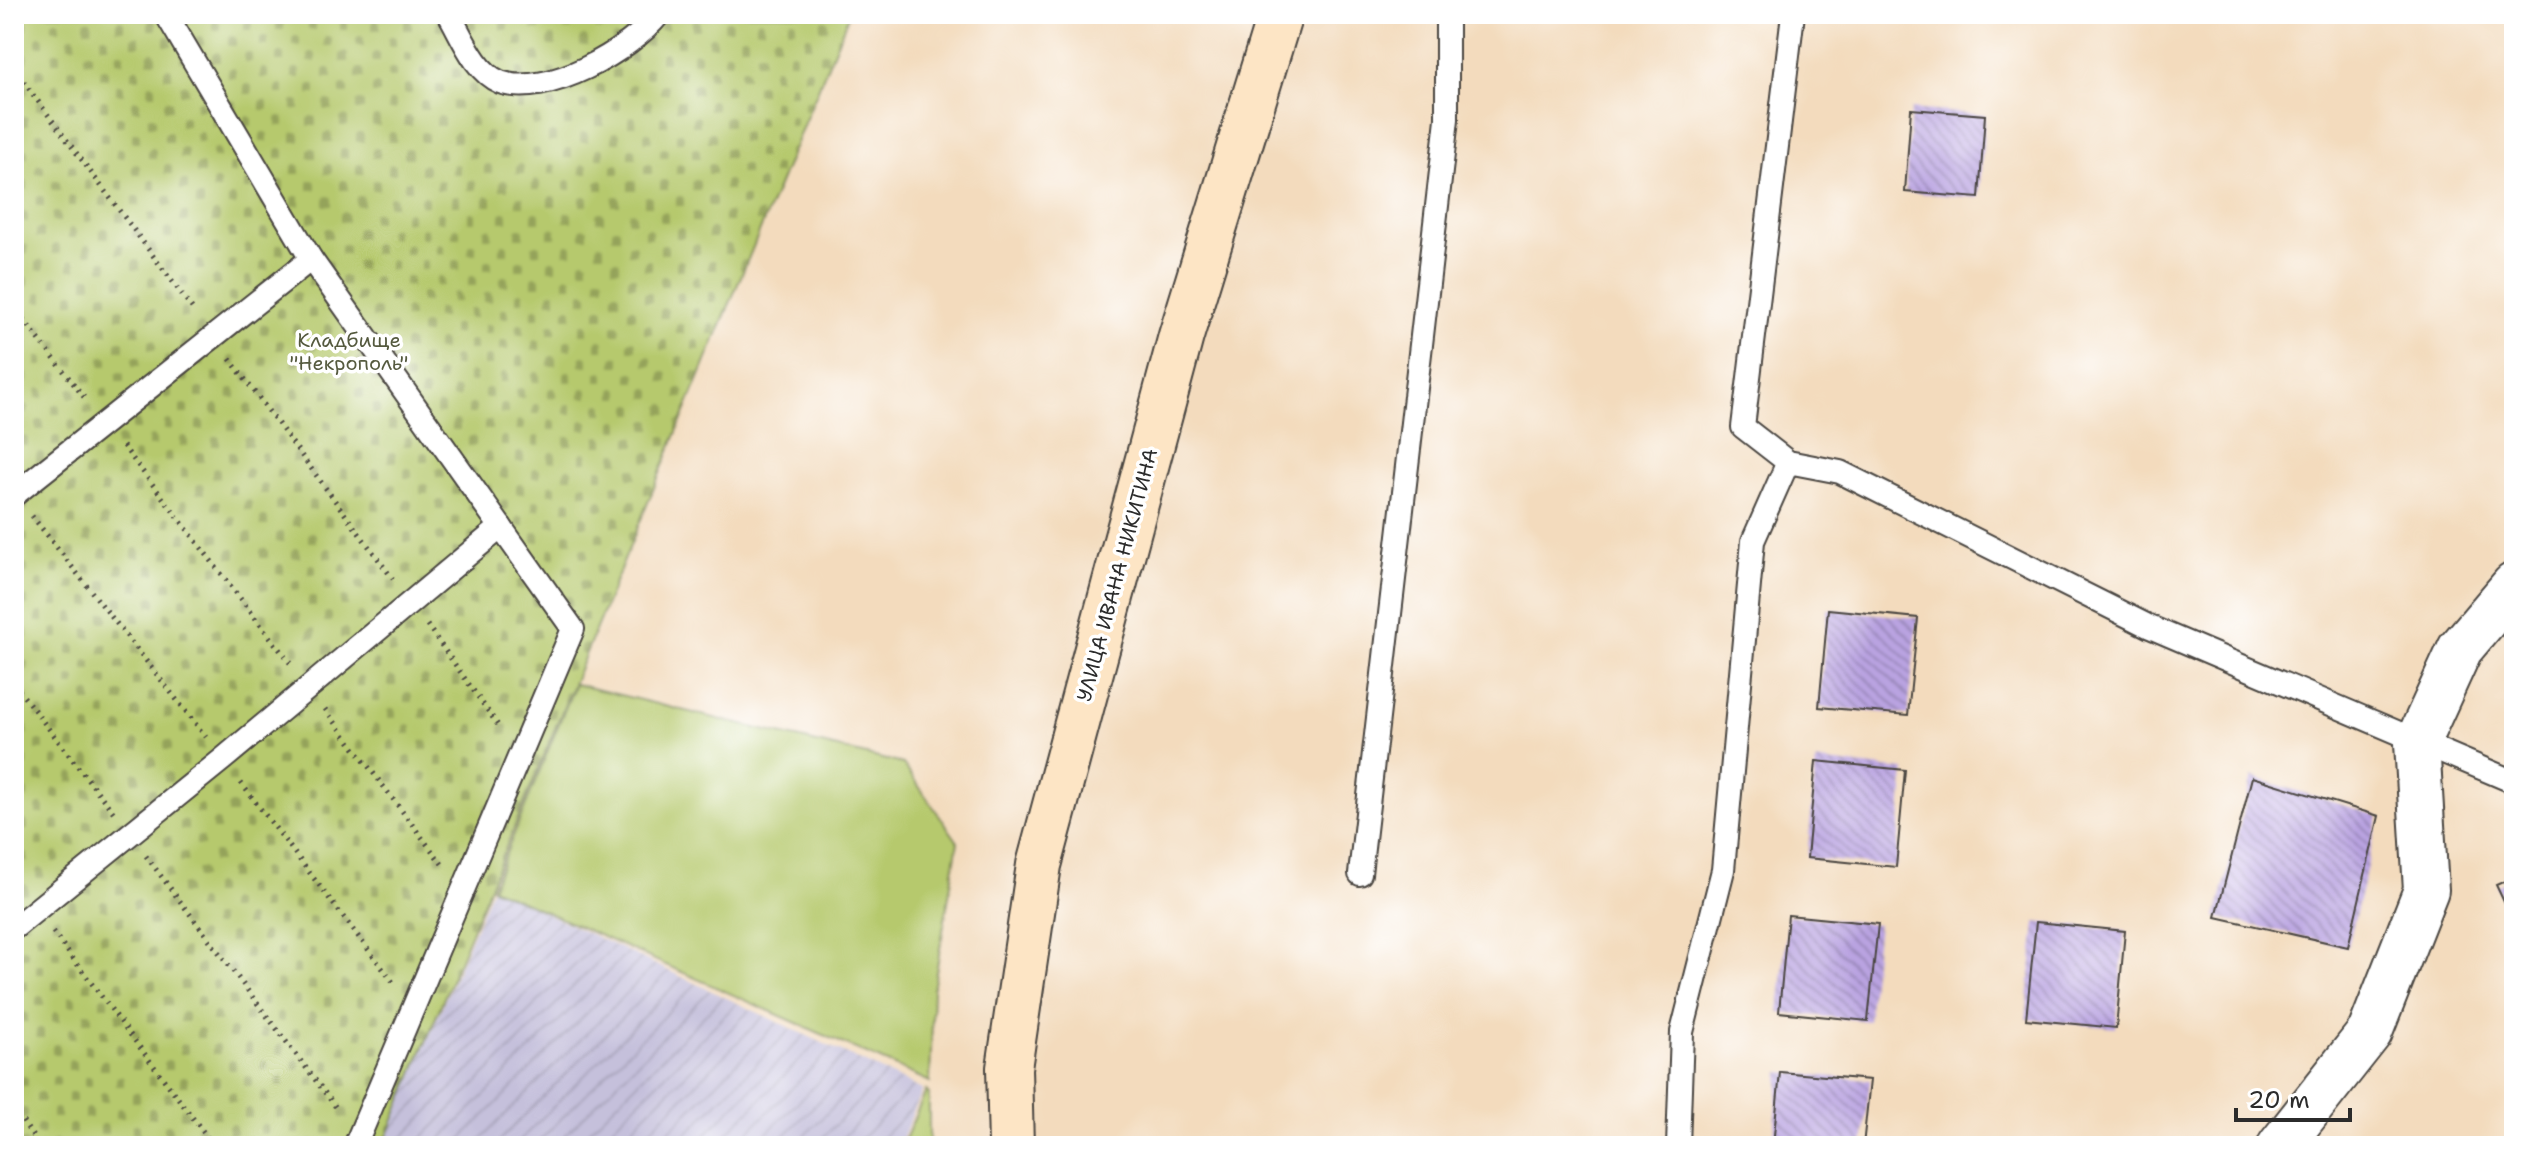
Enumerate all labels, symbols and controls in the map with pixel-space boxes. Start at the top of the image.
park label: Кладбище "Некрополь" [289,327,409,376]
street label: УЛИЦА ИВАНА НИКИТИНА [1071,446,1163,704]
scale bar [2236,1072,2350,1122]
text: 20 m [2248,1084,2310,1116]

